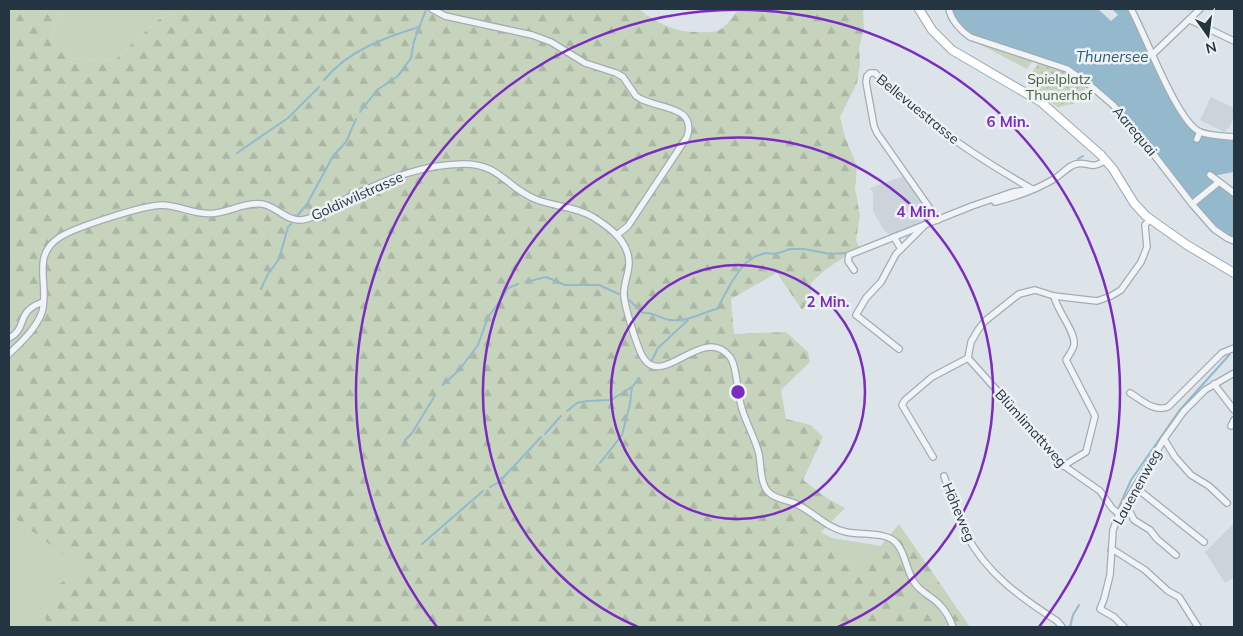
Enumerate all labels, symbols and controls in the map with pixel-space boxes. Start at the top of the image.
north arrow [1183,10,1233,60]
text: N [1204,38,1218,58]
water label: Thunersee [1076,47,1148,66]
street label: Bellevuestrasse [873,70,963,148]
park label: Spielplatz Thunerhof [1026,70,1093,104]
street label: Aarequai [1109,102,1161,160]
text: 6 Min. [987,112,1029,131]
street label: Goldiwilstrasse [308,168,406,224]
text: 4 Min. [897,202,939,221]
text: 2 Min. [807,292,849,311]
centre of rings [729,383,747,401]
street label: Blümlimattweg [991,385,1071,471]
street label: Lauenenweg [1109,446,1165,528]
street label: Höheweg [938,480,980,544]

